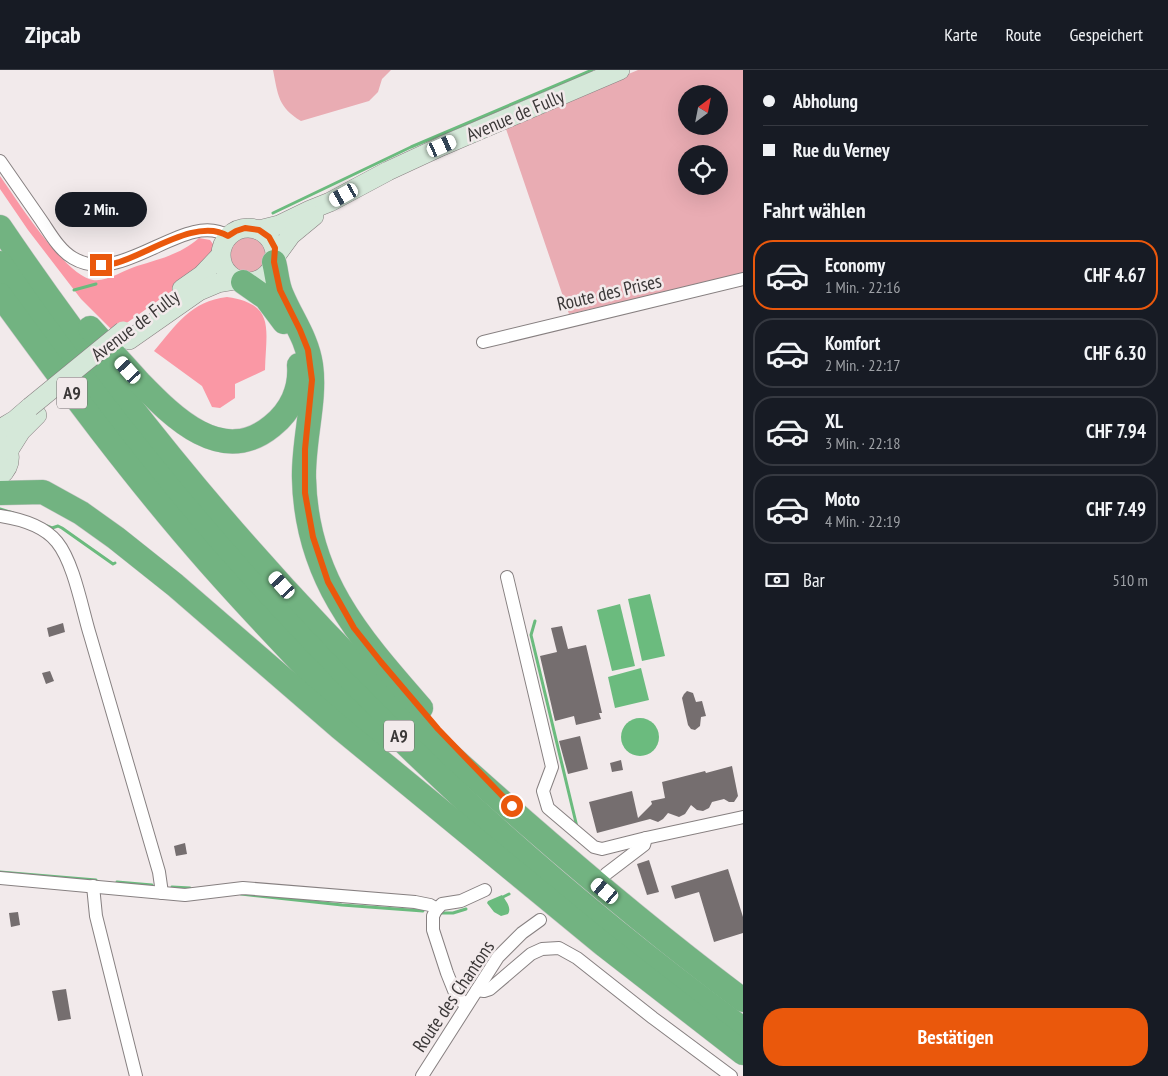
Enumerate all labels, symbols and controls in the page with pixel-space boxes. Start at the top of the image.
text: Zipcab [25,19,81,50]
text: Karte [944,23,978,46]
text: Route [1006,23,1041,46]
text: Gespeichert [1069,23,1143,46]
street label: Avenue de Fully [462,83,568,146]
north arrow [678,85,728,135]
map controls [678,85,728,195]
text: Abholung [793,89,858,113]
car [425,133,458,159]
text: Rue du Verney [793,138,890,162]
button: locate [678,145,728,195]
car [327,181,360,209]
callout: 2 Min. [55,192,147,228]
text: Fahrt wählen [763,196,866,224]
text: 2 Min. [83,199,119,219]
icon: car [765,253,810,298]
text: Economy [825,253,885,277]
route end [90,254,112,276]
text: CHF 4.67 [1084,263,1146,287]
street label: Route des Prises [554,268,664,316]
text: 1 Min. · 22:16 [825,277,900,297]
street label: Avenue de Fully [86,284,185,366]
icon: car [765,331,810,376]
text: Komfort [825,331,880,355]
text: CHF 6.30 [1084,341,1146,365]
car [112,354,143,386]
text: 2 Min. · 22:17 [825,355,900,375]
road number: A9 [57,377,87,408]
icon: car [765,409,810,454]
text: XL [825,409,843,433]
text: CHF 7.94 [1086,419,1146,443]
text: 3 Min. · 22:18 [825,433,900,453]
icon: car [765,487,810,532]
text: Moto [825,487,860,511]
text: CHF 7.49 [1086,497,1146,521]
text: 4 Min. · 22:19 [825,511,900,531]
icon: cash [763,566,791,594]
text: Bar [803,568,825,592]
car [266,569,297,601]
text: 510 m [1113,570,1148,590]
road number: A9 [384,720,414,751]
route start [501,795,523,817]
car [588,876,621,906]
street label: Route des Chantons [407,936,499,1056]
button: Bestätigen [763,1008,1148,1066]

